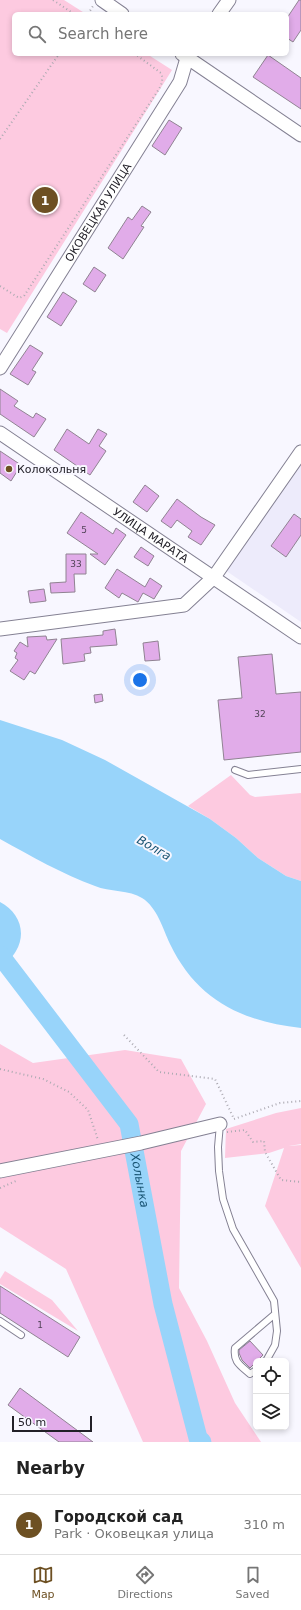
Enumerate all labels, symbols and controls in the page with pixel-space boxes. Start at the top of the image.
search box [12,12,289,56]
icon: search [26,23,48,45]
text: Search here [58,25,148,43]
street label: ОКОВЕЦКАЯ УЛИЦА [63,160,135,264]
pin: 1 [32,185,58,215]
place label: Колокольня [17,463,86,476]
marker: Колокольня [4,464,14,474]
street label: УЛИЦА МАРАТА [110,505,191,566]
house number: 5 [81,525,87,535]
house number: 33 [70,559,82,569]
your location [130,670,150,690]
house number: 32 [254,709,266,719]
water label: Волга [135,833,173,863]
water label: Холынка [127,1151,152,1209]
house number: 1 [37,1320,43,1330]
map controls [253,1358,289,1430]
button: locate [253,1358,289,1394]
button: layers [253,1394,289,1430]
scale bar [12,1414,92,1433]
text: 50 m [18,1416,46,1429]
text: Nearby [16,1458,85,1478]
text: Городской сад [54,1508,183,1526]
text: 1 [24,1517,34,1532]
text: 310 m [243,1517,285,1532]
text: Park · Оковецкая улица [54,1526,214,1541]
tab: Map [31,1564,55,1601]
tab: Directions [117,1564,173,1601]
tab: Saved [236,1564,270,1601]

